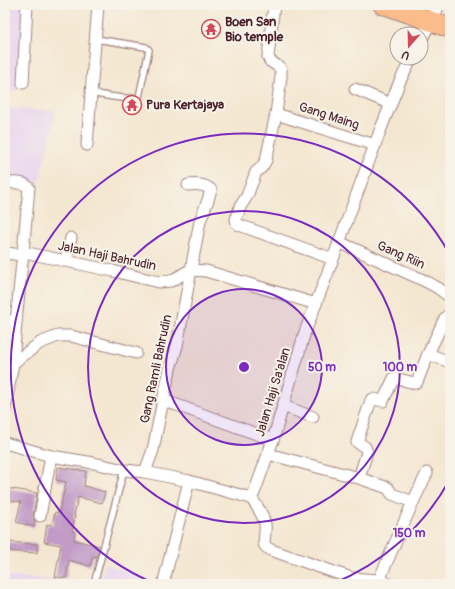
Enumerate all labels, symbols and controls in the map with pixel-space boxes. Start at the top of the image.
place label: Boen San Bio temple [225,14,284,45]
temple icon: Boen San Bio temple [200,18,222,40]
north arrow [389,26,429,66]
text: U [400,48,411,62]
temple icon: Pura Kertajaya [121,94,143,116]
place label: Pura Kertajaya [146,97,224,113]
street label: Gang Maing [297,99,362,133]
street label: Gang Riin [375,237,427,273]
street label: Jalan Haji Bahrudin [56,238,158,274]
street label: Gang Ramli Bahrudin [137,313,175,425]
street label: Jalan Haji Sa'alan [252,346,294,438]
centre of rings [237,360,251,374]
text: 50 m [308,360,336,375]
text: 100 m [383,360,418,375]
text: 150 m [393,526,426,541]

